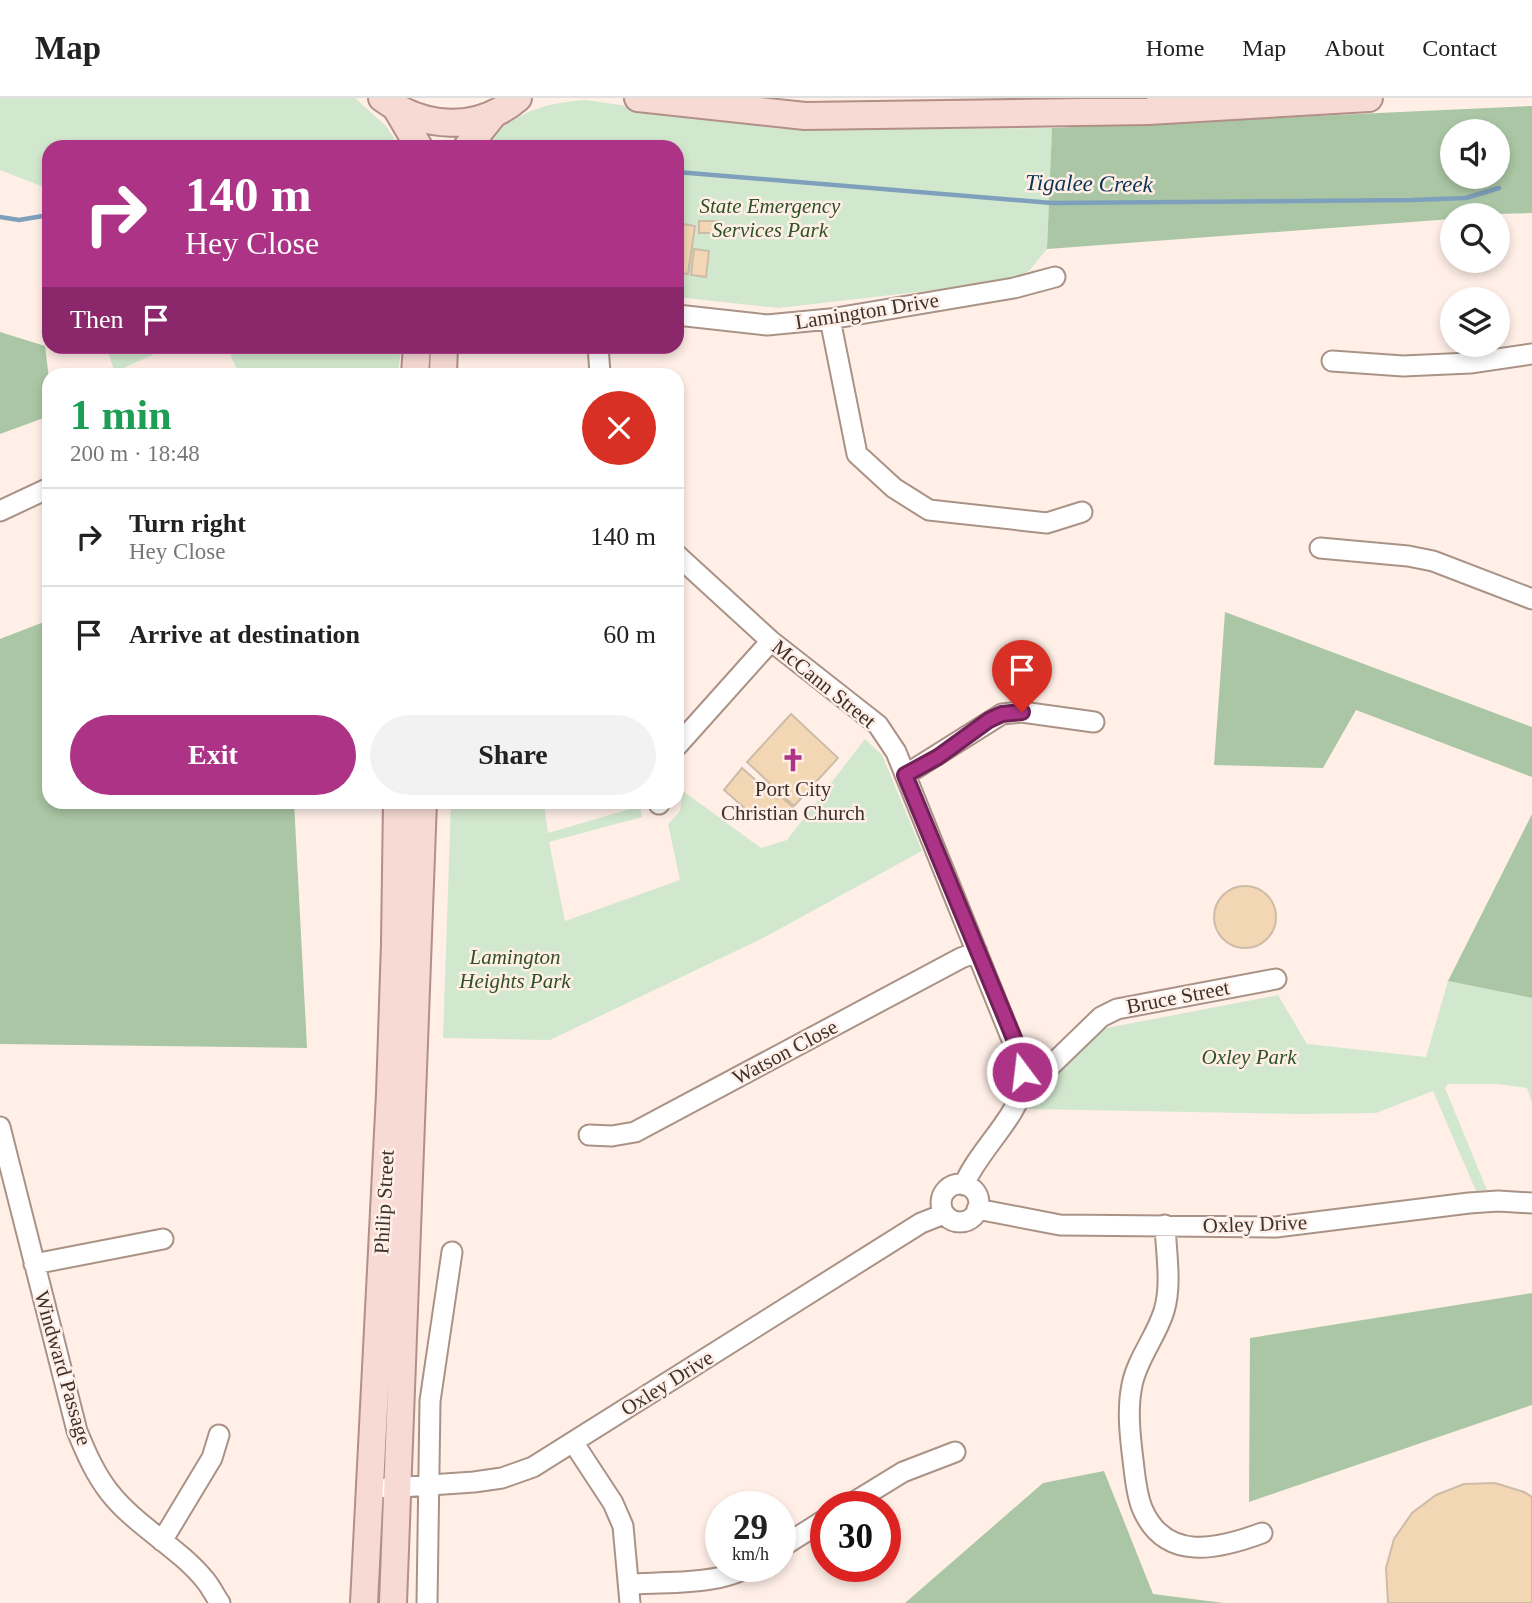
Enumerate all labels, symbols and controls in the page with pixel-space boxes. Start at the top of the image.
text: Map [35,30,101,66]
text: Home [1146,35,1204,61]
text: Map [1242,35,1286,61]
text: About [1324,35,1384,61]
text: Contact [1422,35,1497,61]
map controls [1440,119,1510,357]
button: sound [1440,119,1510,189]
text: 140 m [185,167,312,222]
icon: right [70,168,161,259]
water label: Tigalee Creek [1025,170,1154,197]
park label: State Emergency Services Park [700,194,841,242]
button: search [1440,203,1510,273]
text: Hey Close [185,225,319,261]
button: layers [1440,287,1510,357]
street label: Lamington Drive [793,288,941,334]
icon: arrive [137,301,175,339]
text: Then [70,305,123,334]
button: close [582,391,656,465]
text: 1 min [70,392,172,438]
text: 200 m · 18:48 [70,441,200,466]
text: Turn right [129,509,246,538]
icon: right [70,518,108,556]
text: 140 m [590,522,656,551]
text: Hey Close [129,539,225,564]
icon: arrive [70,616,108,654]
text: Arrive at destination [129,620,360,649]
text: 60 m [603,620,656,649]
street label: McCann Street [767,635,881,733]
pin [992,640,1052,712]
icon: arrive [1003,651,1041,689]
button: Exit [70,715,356,795]
button: Share [370,715,656,795]
church icon: Port City Christian Church [779,746,807,774]
place label: Port City Christian Church [721,777,866,825]
park label: Lamington Heights Park [458,945,571,993]
street label: Bruce Street [1124,975,1232,1019]
street label: Watson Close [728,1014,842,1090]
position arrow [985,1035,1059,1109]
park label: Oxley Park [1201,1045,1297,1069]
street label: Philip Street [369,1149,399,1255]
street label: Oxley Drive [1202,1210,1308,1238]
street label: Windward Passage [29,1288,97,1448]
street label: Oxley Drive [616,1345,718,1421]
speed limit sign: 30 [810,1491,901,1582]
text: 29 [733,1508,768,1547]
text: km/h [732,1544,769,1564]

